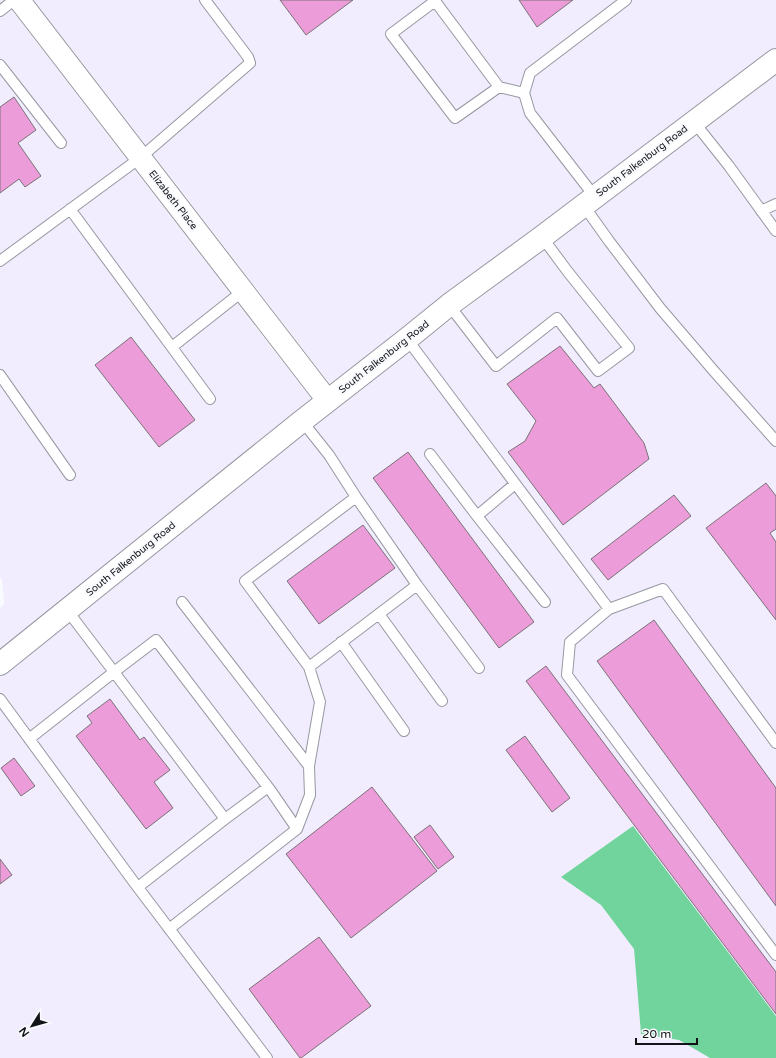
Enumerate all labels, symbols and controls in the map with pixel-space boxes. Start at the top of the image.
street label: South Falkenburg Road [594,123,690,199]
street label: Elizabeth Place [146,168,200,232]
street label: South Falkenburg Road [336,318,432,396]
street label: South Falkenburg Road [84,519,178,599]
north arrow [12,1006,52,1046]
scale bar [636,1020,697,1046]
text: N [17,1024,32,1039]
text: 20 m [642,1027,671,1041]

